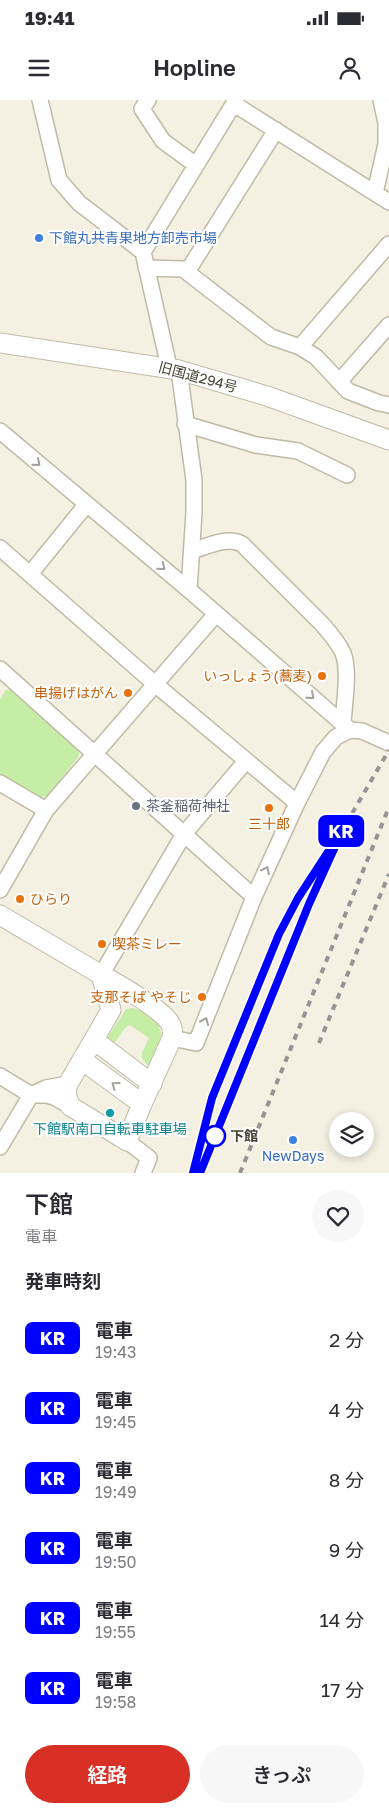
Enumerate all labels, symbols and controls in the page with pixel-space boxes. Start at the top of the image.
text: 19:41 [25,6,75,29]
icon: menu [25,54,53,82]
text: Hopline [153,54,236,81]
icon: person [336,54,364,82]
place label: 下館丸共青果地方卸売市場 [49,229,217,246]
marker: 下館丸共青果地方卸売市場 [33,232,45,244]
street label: 旧国道294号 [157,358,240,395]
one-way arrow [31,457,40,466]
one-way arrow [156,562,165,571]
place label: いっしょう(蕎麦) [203,667,312,684]
marker: いっしょう(蕎麦) [316,670,328,682]
place label: 串揚げはがん [34,684,118,701]
marker: 串揚げはがん [122,687,134,699]
one-way arrow [305,690,314,699]
place label: 茶釜稲荷神社 [146,797,230,814]
marker: 茶釜稲荷神社 [130,800,142,812]
marker: 三十郎 [263,802,275,814]
place label: 三十郎 [248,815,290,832]
line badge: KR [318,815,364,847]
text: KR [328,820,354,842]
one-way arrow [259,866,270,875]
place label: ひらり [30,890,72,907]
marker: ひらり [14,893,26,905]
place label: 喫茶ミレー [112,935,182,952]
marker: 喫茶ミレー [96,938,108,950]
place label: 支那そば やそじ [91,988,192,1005]
marker: 支那そば やそじ [196,991,208,1003]
one-way arrow [199,1017,209,1026]
one-way arrow [112,1082,121,1090]
marker: 下館駅南口自転車駐車場 [104,1107,116,1119]
map controls [329,1112,374,1157]
button: layers [329,1112,374,1157]
place label: 下館駅南口自転車駐車場 [33,1120,187,1137]
marker: 下館 [204,1125,226,1147]
place label: 下館 [230,1127,258,1144]
marker: NewDays [287,1134,299,1146]
place label: NewDays [262,1147,324,1164]
text: 下館 [25,1189,73,1218]
button: heart [312,1190,364,1242]
text: 電車 [25,1226,57,1246]
text: 発車時刻 [25,1269,101,1292]
text: 電車 [95,1318,133,1341]
text: KR [40,1327,65,1349]
text: 2 分 [329,1328,364,1351]
text: 19:43 [95,1342,136,1362]
text: 電車 [95,1388,133,1411]
text: KR [40,1397,65,1419]
text: 4 分 [329,1398,364,1421]
text: 19:45 [95,1412,136,1432]
text: 電車 [95,1458,133,1481]
text: KR [40,1467,65,1489]
text: 8 分 [329,1468,364,1491]
text: 19:49 [95,1482,137,1502]
text: 電車 [95,1528,133,1551]
text: KR [40,1537,65,1559]
text: 9 分 [329,1538,364,1561]
text: 19:50 [95,1552,136,1572]
text: 電車 [95,1598,133,1621]
text: KR [40,1607,65,1629]
text: 14 分 [319,1608,364,1631]
text: 19:55 [95,1622,136,1642]
text: 電車 [95,1668,133,1691]
text: KR [40,1677,65,1699]
text: 17 分 [321,1678,364,1701]
text: 19:58 [95,1692,136,1712]
button: 経路 [25,1745,190,1803]
button: きっぷ [200,1745,364,1803]

